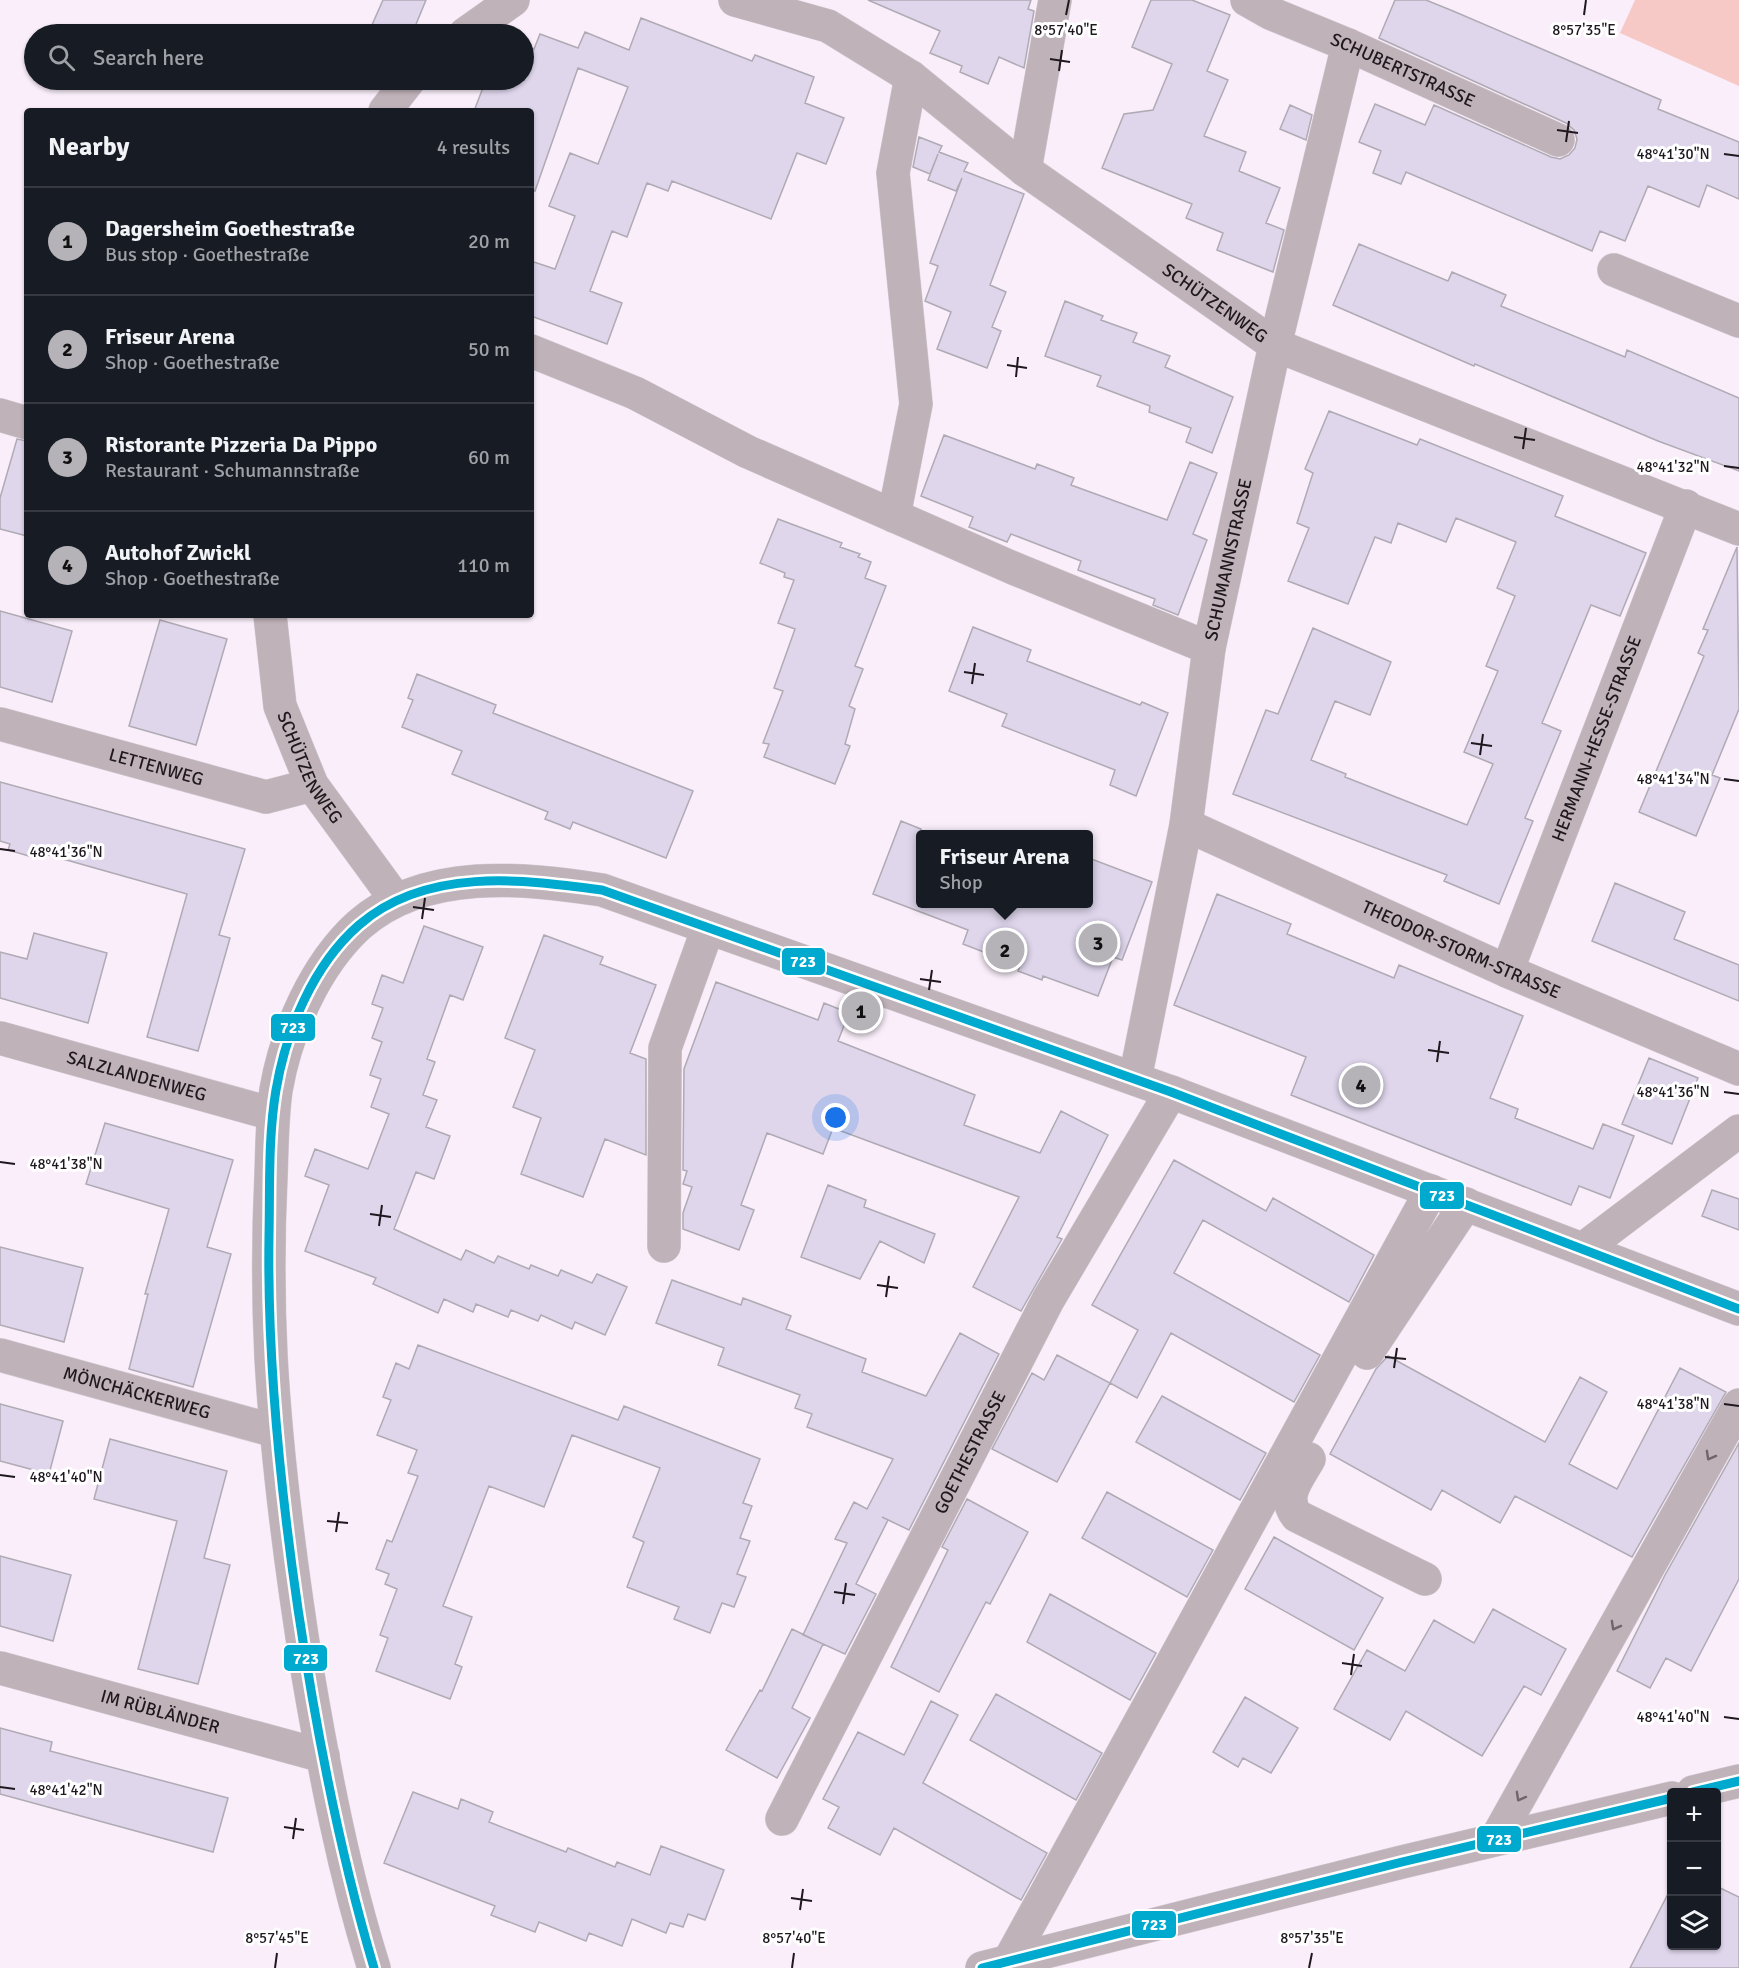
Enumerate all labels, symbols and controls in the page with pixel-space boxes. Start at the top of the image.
text: 8°57'40"E [1034,21,1098,39]
text: 8°57'35"E [1552,21,1616,39]
search box [24,24,534,90]
street label: SCHUBERTSTRASSE [1327,28,1479,112]
icon: search [45,41,78,74]
text: Search here [93,44,204,71]
text: Nearby [48,131,129,163]
text: 4 results [437,135,510,160]
text: 48°41'30"N [1636,145,1710,163]
text: Dagersheim Goethestraße [105,215,355,242]
text: 1 [62,229,73,254]
text: 20 m [468,229,510,254]
text: Bus stop · Goethestraße [105,242,309,267]
street label: SCHÜTZENWEG [1158,259,1272,347]
text: Friseur Arena [105,323,235,350]
text: 2 [62,337,73,362]
text: 50 m [468,337,510,362]
text: Shop · Goethestraße [105,350,280,375]
text: Ristorante Pizzeria Da Pippo [105,431,377,458]
text: 3 [62,445,73,470]
text: 60 m [468,445,510,470]
text: Restaurant · Schumannstraße [105,458,360,483]
text: 48°41'32"N [1636,458,1710,476]
street label: SCHUMANNSTRASSE [1200,476,1257,643]
text: Autohof Zwickl [105,539,251,566]
text: 4 [62,553,73,578]
text: 110 m [457,553,510,578]
text: Shop · Goethestraße [105,566,280,591]
street label: HERMANN-HESSE-STRASSE [1547,633,1646,845]
street label: SCHÜTZENWEG [272,708,347,828]
street label: LETTENWEG [106,743,206,790]
text: 48°41'34"N [1636,770,1710,788]
popup [916,830,1093,908]
text: 48°41'36"N [29,843,103,861]
text: Friseur Arena [940,843,1069,870]
text: Shop [940,870,983,895]
street label: THEODOR-STORM-STRASSE [1358,895,1564,1003]
pin: 3 [1078,920,1118,966]
pin: 2 [986,928,1024,972]
line badge: 723 [781,947,826,976]
text: 723 [790,952,816,972]
pin: 1 [842,988,880,1034]
line badge: 723 [270,1013,316,1042]
text: 723 [280,1018,306,1038]
street label: SALZLANDENWEG [65,1046,209,1106]
pin: 4 [1342,1062,1380,1108]
text: 48°41'36"N [1636,1083,1710,1101]
your location [821,1103,850,1132]
text: 48°41'38"N [29,1155,103,1173]
line badge: 723 [1419,1181,1465,1210]
text: 723 [1429,1186,1455,1206]
street label: MÖNCHÄCKERWEG [61,1362,213,1424]
street label: GOETHESTRASSE [929,1387,1011,1518]
text: 48°41'38"N [1636,1395,1710,1413]
one-way arrow [1706,1450,1718,1460]
text: 48°41'40"N [29,1468,103,1486]
one-way arrow [1611,1620,1622,1631]
line badge: 723 [283,1644,328,1672]
text: 723 [293,1649,319,1669]
street label: IM RÜBLÄNDER [98,1685,222,1738]
text: 48°41'40"N [1636,1708,1710,1726]
text: 48°41'42"N [29,1781,103,1799]
map controls [1667,1788,1721,1950]
button: + [1667,1788,1721,1842]
one-way arrow [1516,1791,1527,1801]
line badge: 723 [1476,1825,1522,1853]
text: 723 [1486,1830,1512,1850]
button: − [1667,1842,1721,1896]
button: layers [1667,1896,1721,1950]
line badge: 723 [1131,1910,1177,1939]
text: 723 [1141,1915,1167,1935]
text: 8°57'45"E [245,1929,309,1947]
text: 8°57'40"E [762,1929,826,1947]
text: 8°57'35"E [1280,1929,1344,1947]

